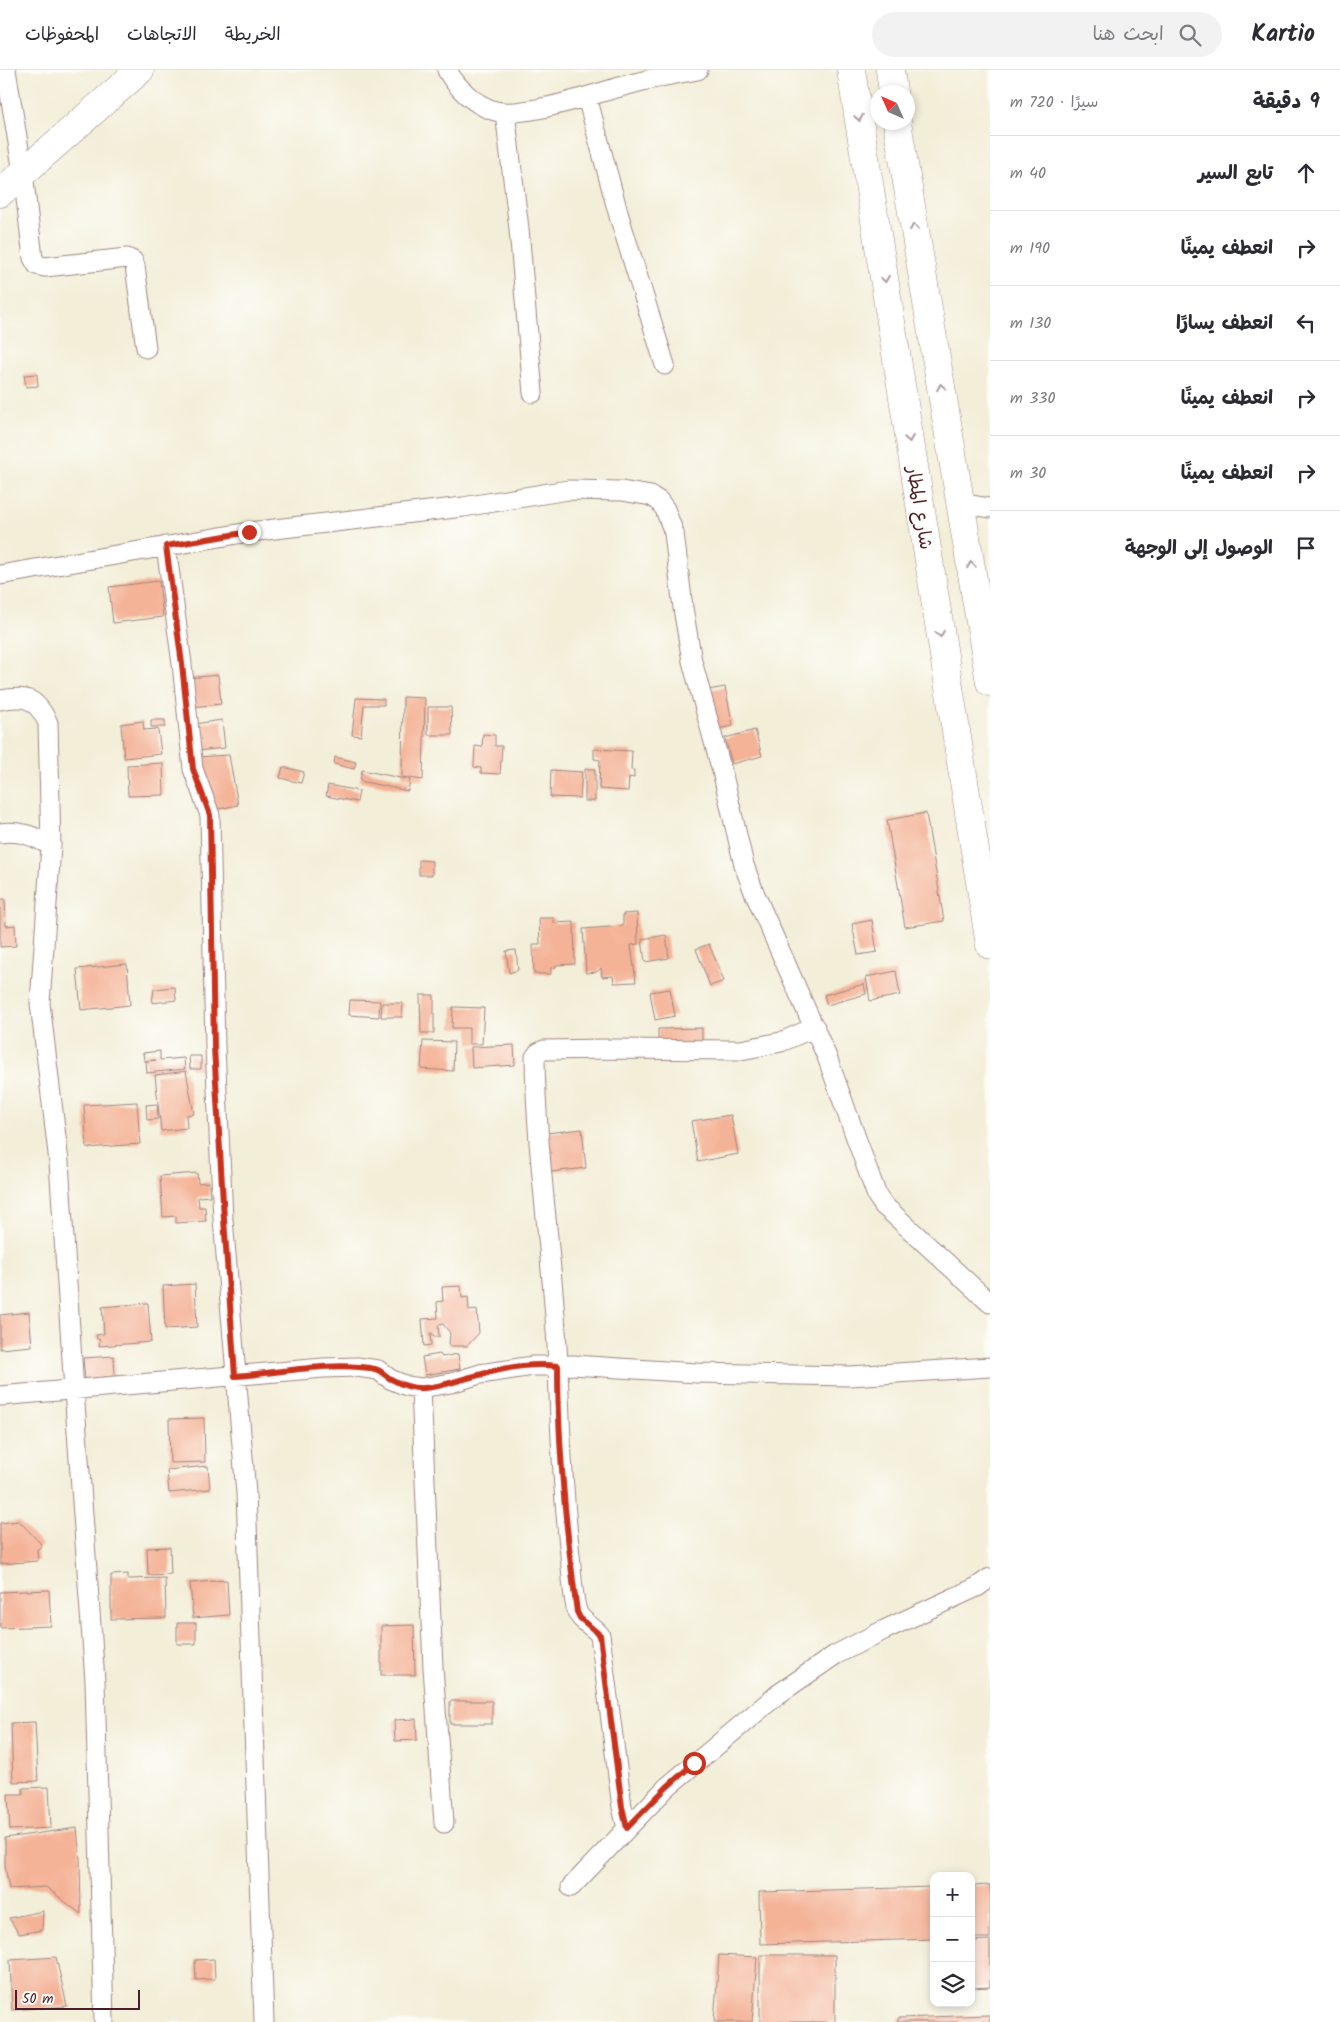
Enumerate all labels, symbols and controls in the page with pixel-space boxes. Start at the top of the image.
search box [872,12,1222,57]
text: Kartio [1252,15,1315,54]
text: ابحث هنا [1092,20,1164,50]
text: المحفوظات [25,21,99,50]
text: الاتجاهات [127,21,197,50]
text: الخريطة [225,21,281,50]
icon: search [1176,21,1204,49]
north arrow [870,85,915,130]
text: 9 دقيقة [1253,86,1320,119]
text: سيرًا · 720 m [1010,90,1098,115]
one-way arrow [854,114,864,122]
text: تابع السير [1198,159,1273,189]
icon: ahead [1292,159,1320,187]
text: 40 m [1010,161,1046,186]
one-way arrow [909,223,919,231]
text: انعطف يمينًا [1181,234,1273,264]
icon: right [1292,234,1320,262]
text: 190 m [1010,236,1050,261]
one-way arrow [879,274,889,283]
text: انعطف يسارًا [1176,309,1273,339]
icon: left [1292,309,1320,337]
text: 130 m [1010,311,1051,336]
one-way arrow [937,383,947,392]
text: انعطف يمينًا [1181,384,1273,414]
icon: right [1292,384,1320,412]
text: 330 m [1010,386,1055,411]
one-way arrow [904,435,914,444]
text: انعطف يمينًا [1181,459,1273,489]
icon: right [1292,459,1320,487]
text: 30 m [1010,461,1046,486]
street label: شارع المطار [897,463,939,552]
route end [238,521,261,544]
text: الوصول إلى الوجهة [1125,534,1273,564]
icon: arrive [1292,534,1320,562]
one-way arrow [966,560,976,569]
one-way arrow [934,630,944,639]
route start [683,1752,706,1775]
map controls [930,1872,975,2007]
button: + [930,1872,975,1917]
button: − [930,1917,975,1962]
button: layers [930,1962,975,2007]
scale bar [15,1987,140,2010]
text: 50 m [22,1988,53,2010]

